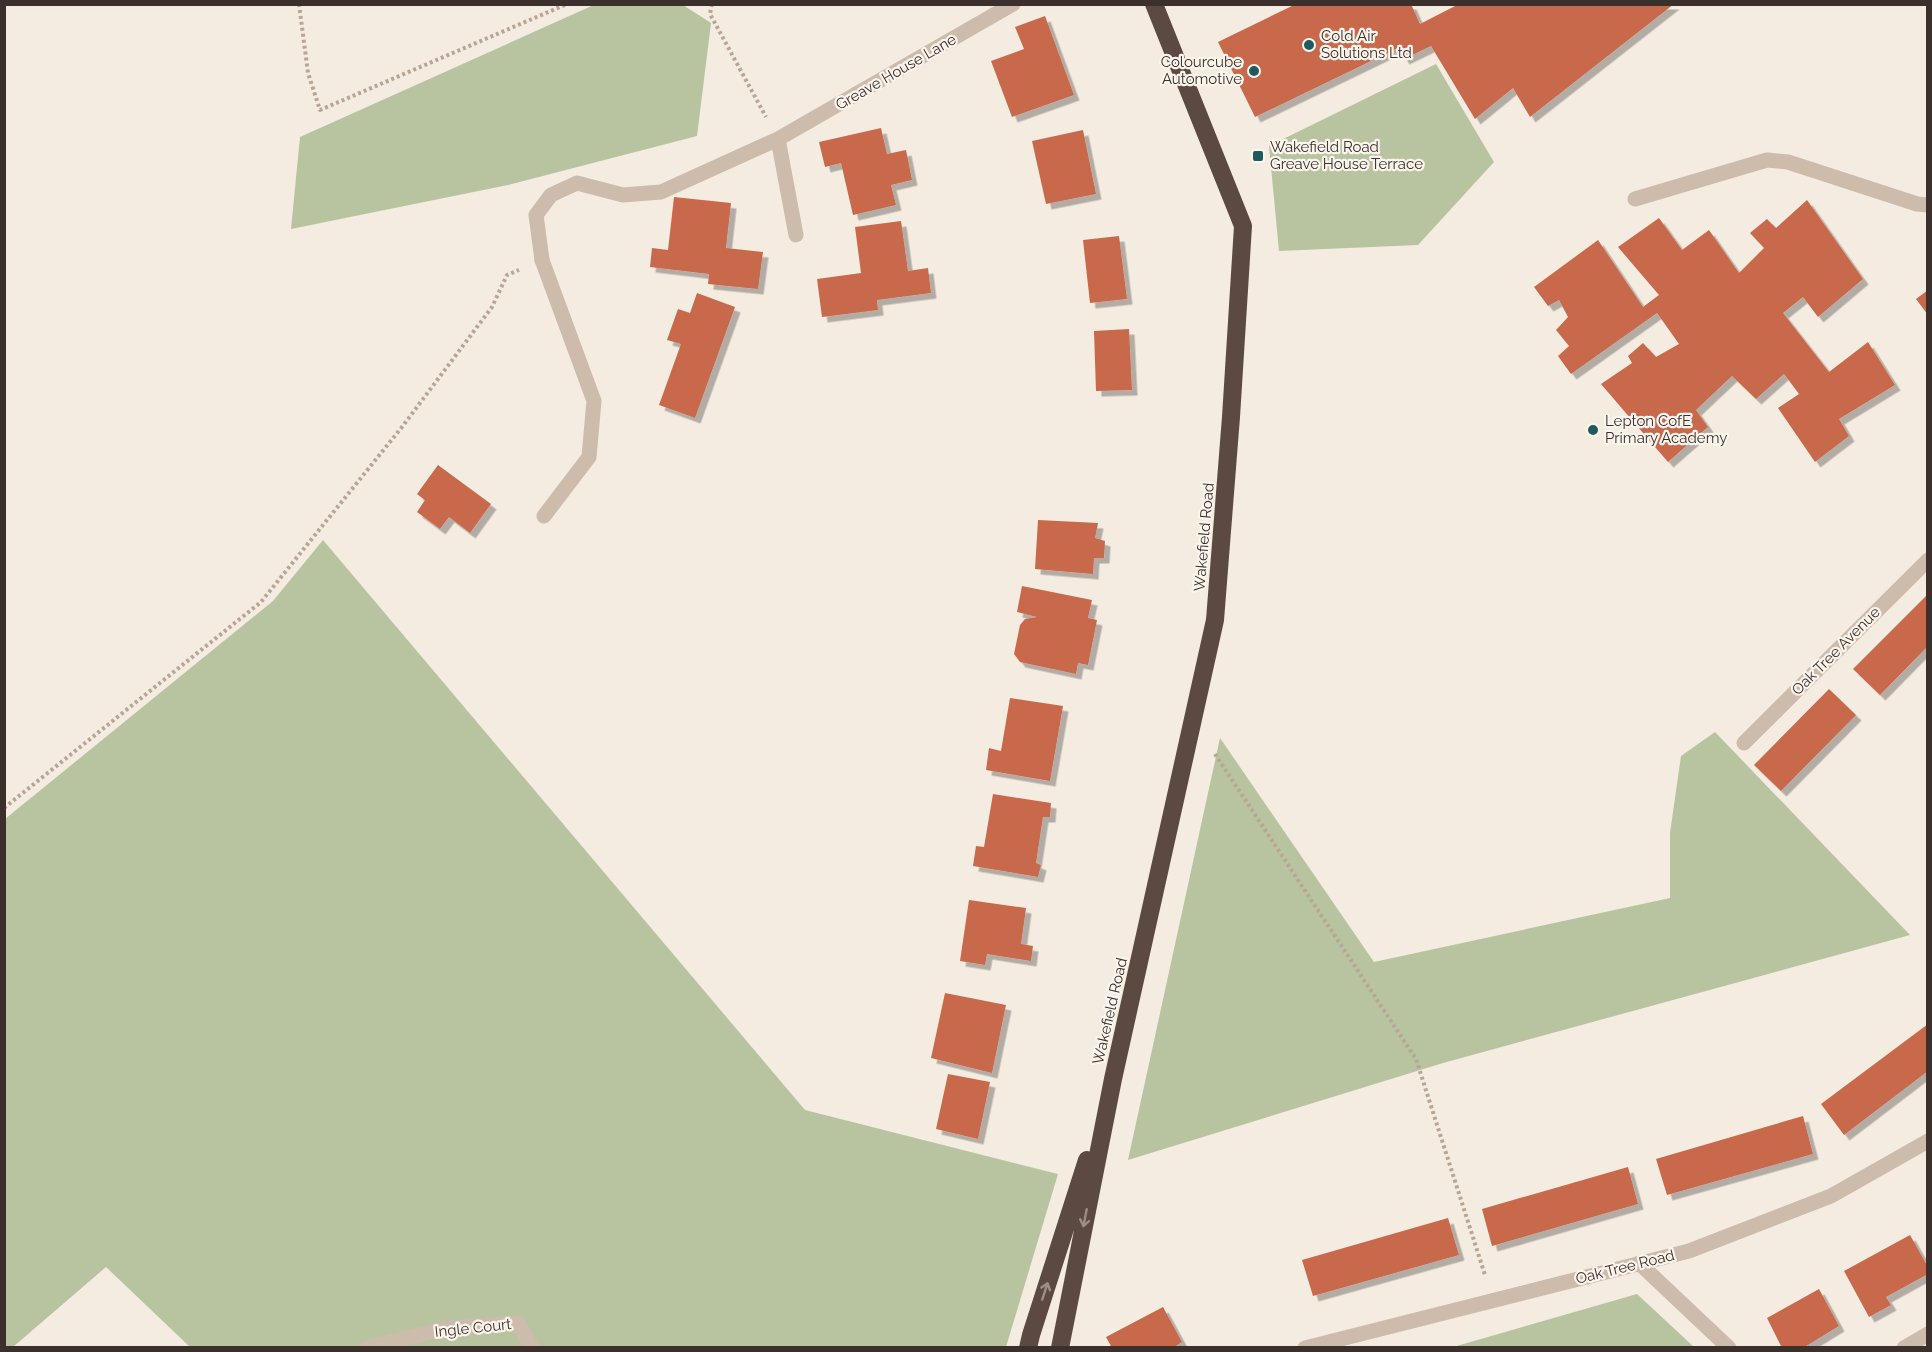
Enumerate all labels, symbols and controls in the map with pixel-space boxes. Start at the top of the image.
place label: Cold Air Solutions Ltd [1321,27,1412,62]
street label: Greave House Lane [833,30,960,114]
marker: Cold Air Solutions Ltd [1302,38,1316,52]
place label: Colourcube Automotive [1161,53,1242,88]
marker: Colourcube Automotive [1247,64,1261,78]
place label: Wakefield Road Greave House Terrace [1270,138,1423,173]
marker: Wakefield Road Greave House Terrace [1251,149,1265,163]
place label: Lepton CofE Primary Academy [1605,412,1727,447]
marker: Lepton CofE Primary Academy [1586,423,1600,437]
street label: Wakefield Road [1190,482,1218,592]
street label: Oak Tree Avenue [1788,603,1884,699]
street label: Wakefield Road [1089,956,1131,1066]
one-way arrow [1079,1209,1091,1228]
street label: Oak Tree Road [1574,1246,1676,1288]
one-way arrow [1040,1282,1051,1301]
street label: Ingle Court [434,1315,512,1341]

